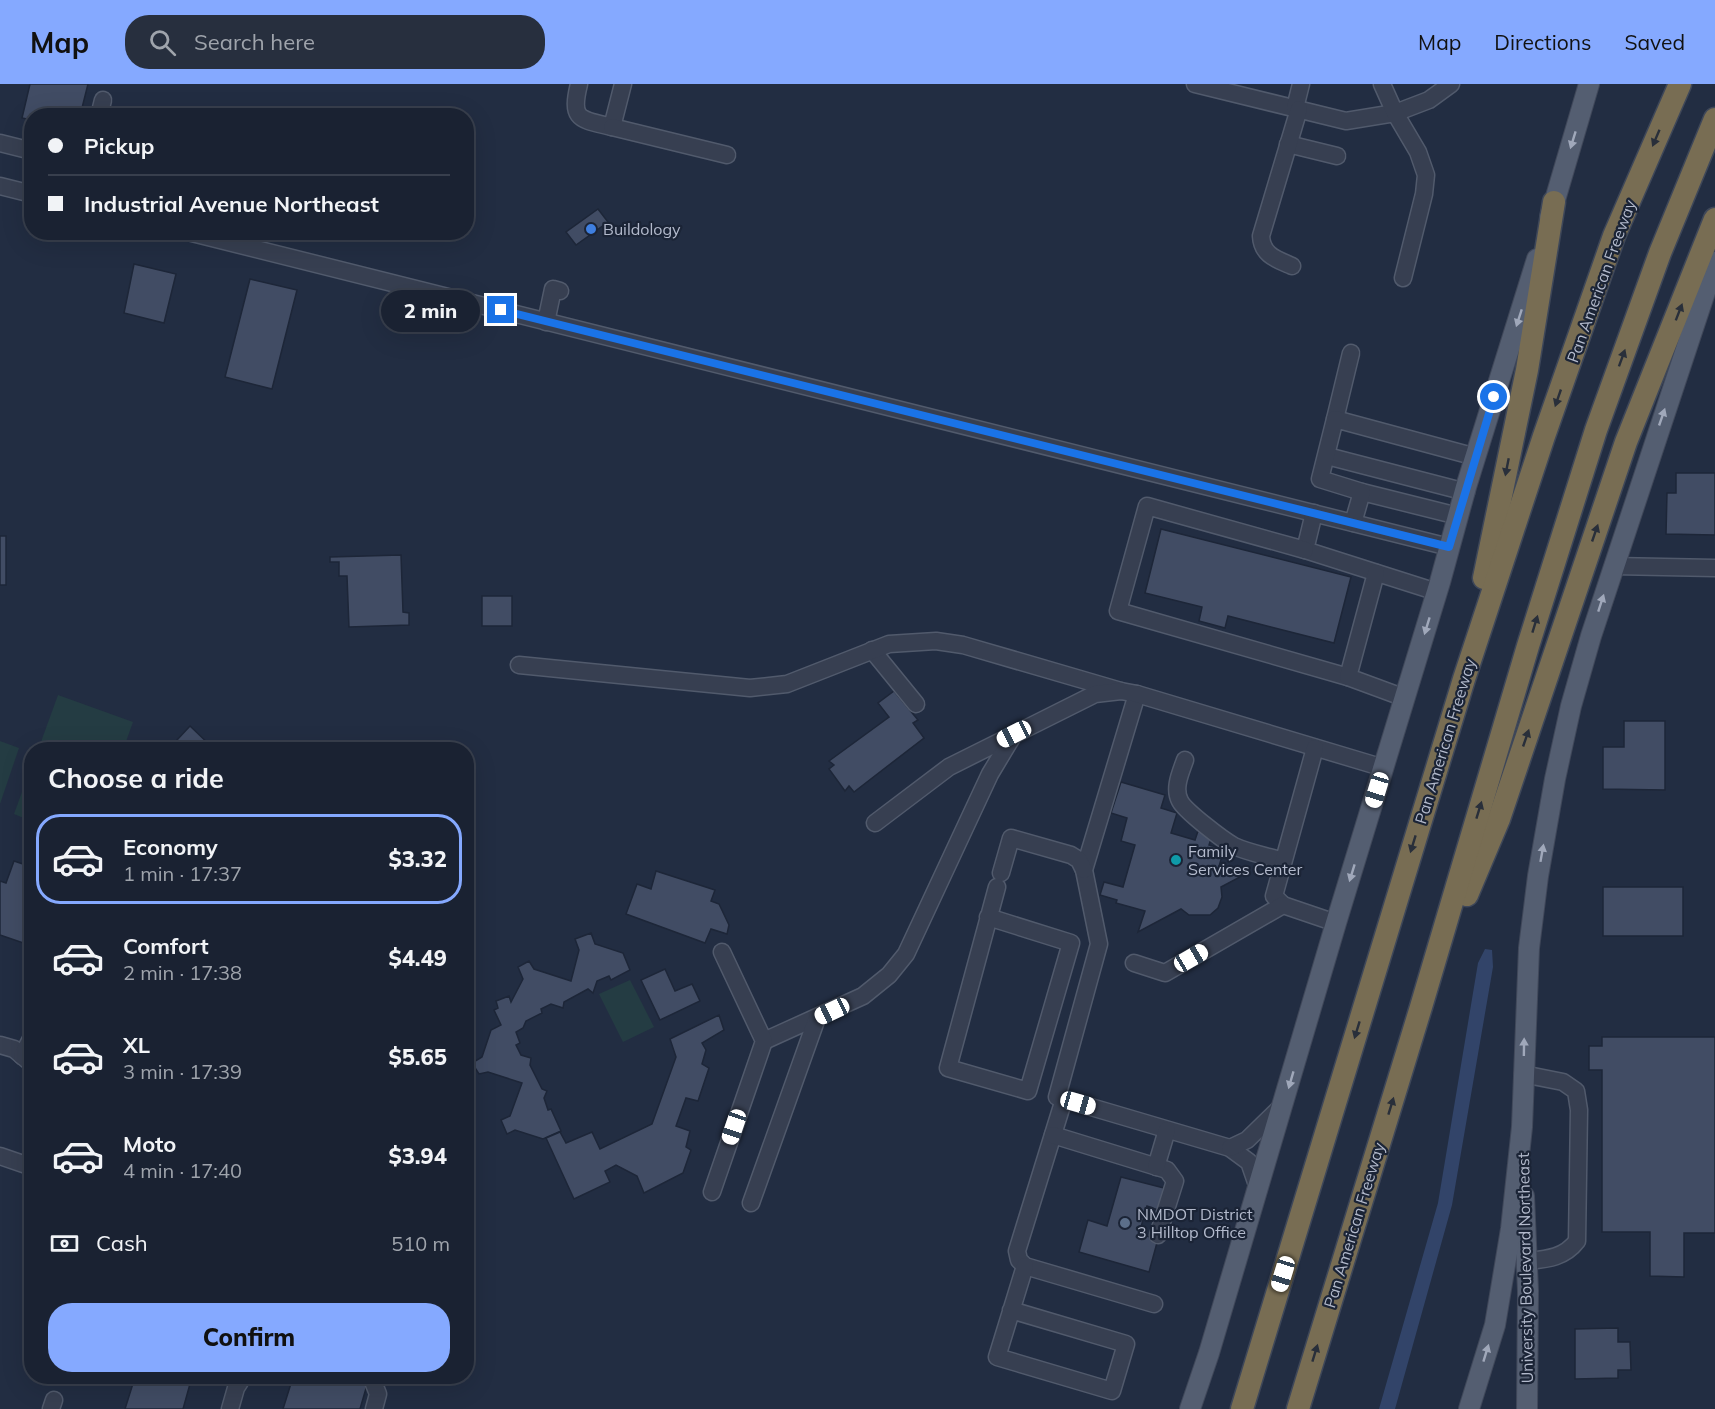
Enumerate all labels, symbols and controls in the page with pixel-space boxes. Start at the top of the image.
search box [125,15,545,69]
text: Map [30,25,89,60]
icon: search [146,26,179,59]
text: Search here [194,28,315,56]
text: Map [1418,29,1461,55]
text: Directions [1494,29,1591,55]
text: Saved [1624,29,1685,55]
one-way arrow [1652,129,1661,146]
one-way arrow [1568,131,1577,149]
text: Pickup [84,132,154,160]
text: Industrial Avenue Northeast [84,190,379,218]
street label: Pan American Freeway [1562,196,1640,365]
place label: Buildology [603,219,681,239]
marker: Buildology [584,222,598,236]
callout: 2 min [381,289,480,331]
route end [487,296,514,323]
text: 2 min [404,298,457,323]
one-way arrow [1674,302,1684,320]
one-way arrow [1513,309,1523,327]
one-way arrow [1617,349,1627,367]
route start [1480,383,1507,410]
one-way arrow [1552,390,1562,408]
one-way arrow [1658,408,1668,426]
one-way arrow [1502,457,1511,476]
one-way arrow [1591,524,1600,542]
one-way arrow [1597,594,1606,612]
one-way arrow [1531,615,1540,633]
one-way arrow [1422,617,1431,635]
street label: Pan American Freeway [1410,655,1480,826]
car [994,718,1034,750]
one-way arrow [1522,729,1532,747]
text: Choose a ride [48,761,224,795]
car [1363,770,1391,810]
one-way arrow [1475,801,1484,819]
icon: car [51,832,105,886]
text: Economy [123,833,218,861]
one-way arrow [1408,835,1418,853]
place label: Family Services Center [1188,841,1303,879]
one-way arrow [1538,844,1547,863]
text: $3.32 [388,845,447,873]
marker: Family Services Center [1169,853,1183,867]
text: 1 min · 17:37 [123,861,242,886]
one-way arrow [1347,864,1356,882]
icon: car [51,931,105,985]
text: Comfort [123,932,209,960]
car [1171,941,1211,975]
text: $4.49 [388,944,447,972]
text: 2 min · 17:38 [123,960,242,985]
car [812,995,852,1027]
one-way arrow [1351,1021,1361,1039]
icon: car [51,1030,105,1084]
text: XL [123,1031,150,1059]
one-way arrow [1519,1038,1528,1057]
text: $5.65 [388,1043,447,1071]
text: 3 min · 17:39 [123,1059,242,1084]
one-way arrow [1286,1071,1295,1089]
car [1058,1089,1098,1117]
one-way arrow [1387,1097,1396,1115]
car [720,1107,748,1147]
icon: car [51,1129,105,1183]
text: Moto [123,1130,176,1158]
street label: Pan American Freeway [1319,1139,1389,1310]
text: $3.94 [388,1142,447,1170]
street label: University Boulevard Northeast [1513,1152,1537,1384]
text: 4 min · 17:40 [123,1158,242,1183]
place label: NMDOT District 3 Hilltop Office [1137,1204,1253,1242]
marker: NMDOT District 3 Hilltop Office [1118,1216,1132,1230]
icon: cash [48,1227,81,1260]
text: Cash [96,1229,148,1257]
text: 510 m [391,1231,450,1256]
car [1269,1254,1297,1294]
button: Confirm [48,1303,450,1372]
one-way arrow [1311,1344,1320,1362]
one-way arrow [1482,1344,1491,1362]

